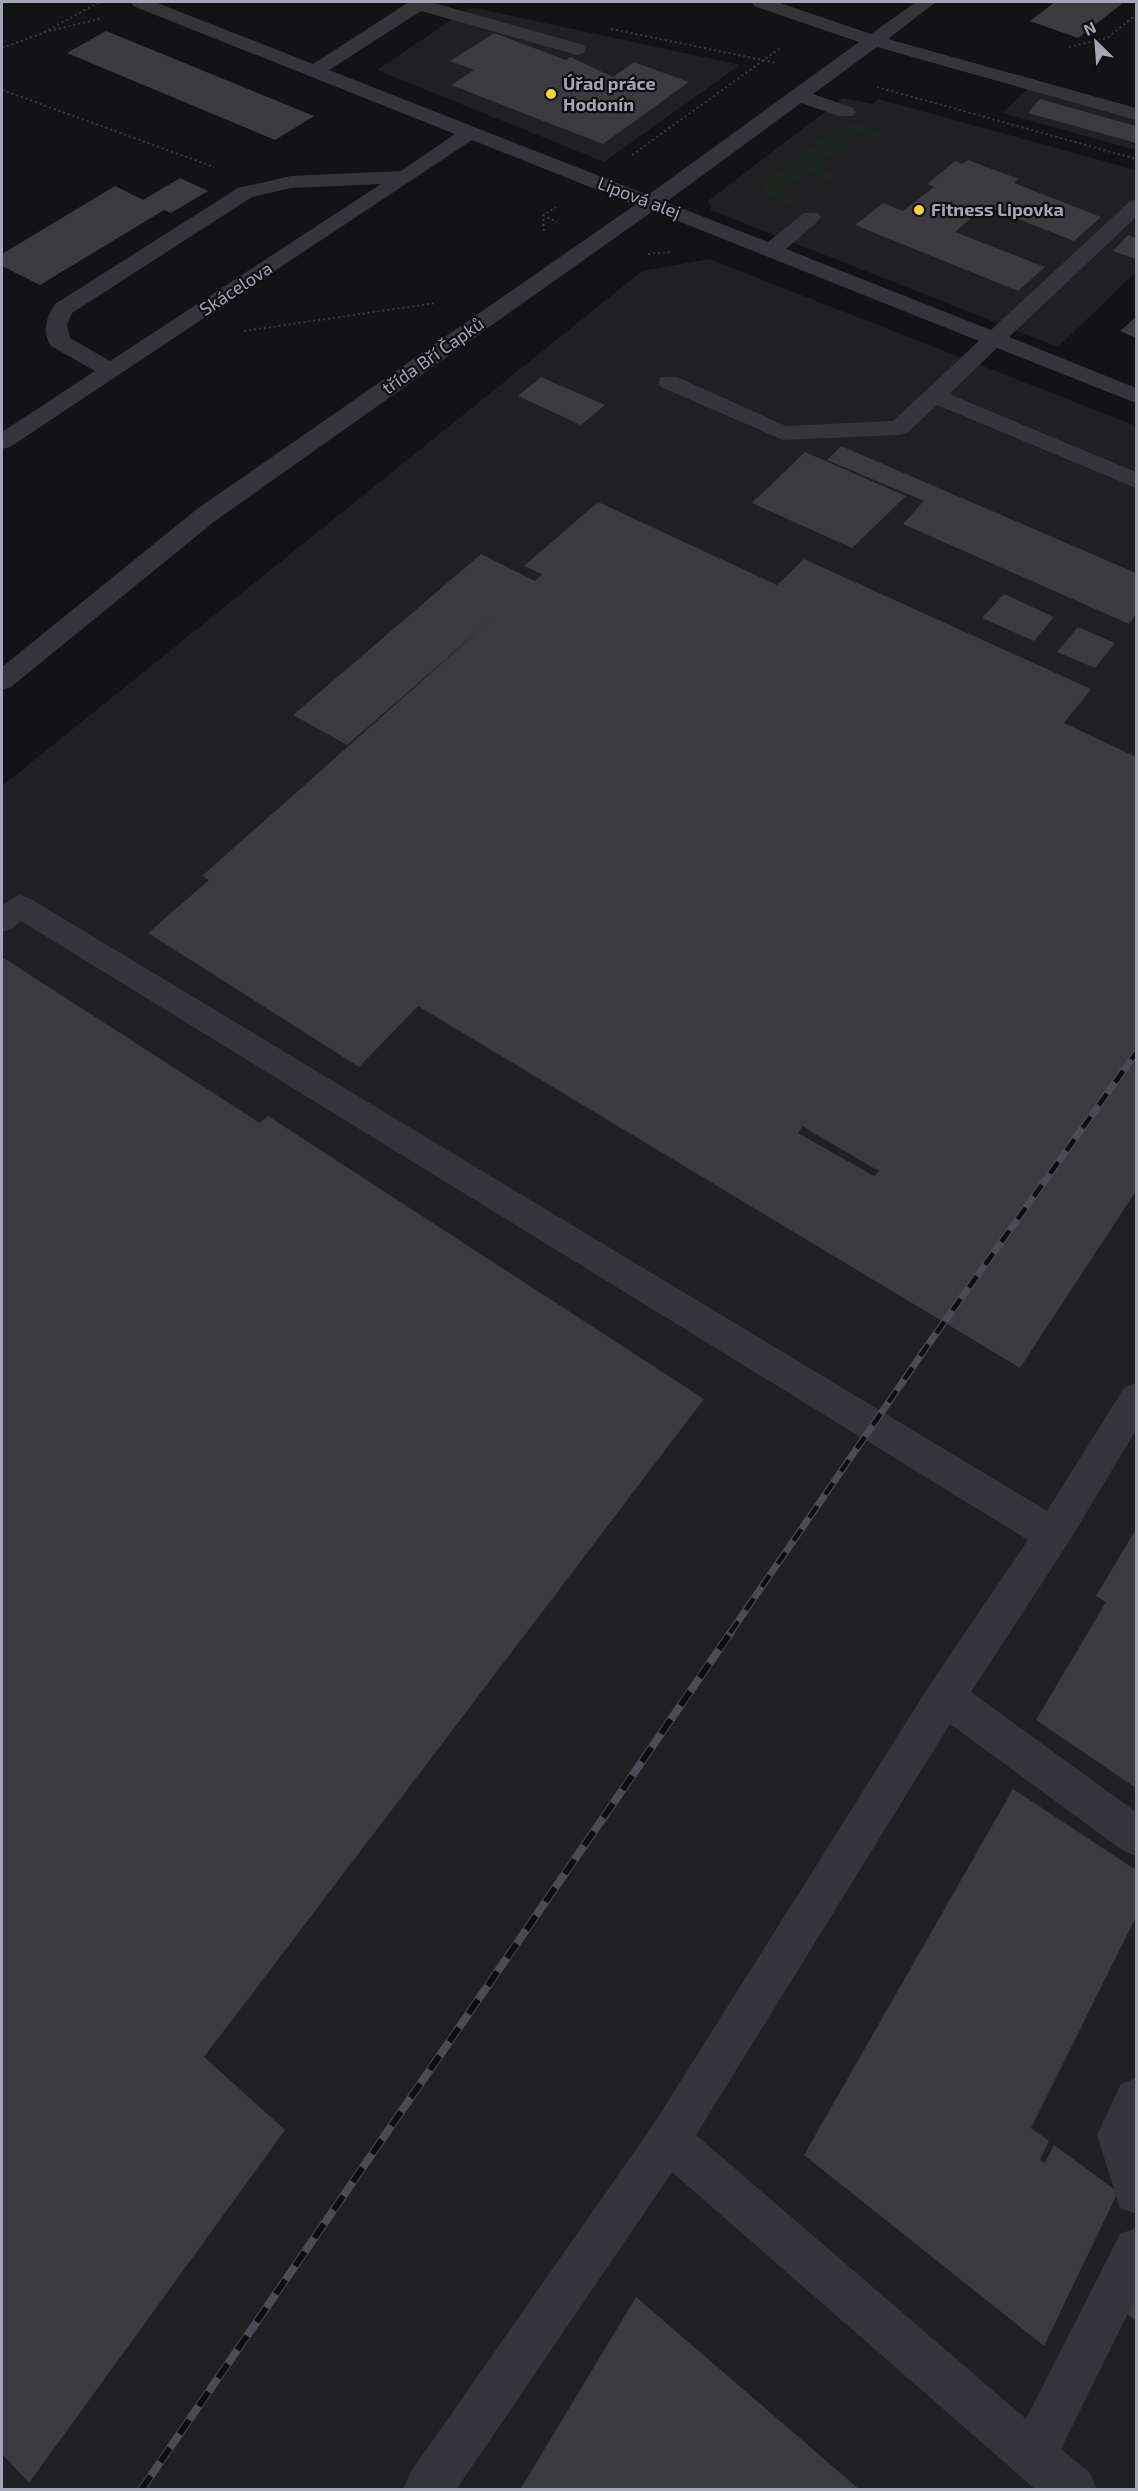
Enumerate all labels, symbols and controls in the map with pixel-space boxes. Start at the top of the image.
north arrow [1066,12,1126,72]
text: N [1080,17,1099,39]
place label: Úřad práce Hodonín [563,72,656,115]
marker: Úřad práce Hodonín [544,87,558,101]
street label: Lipová alej [595,171,684,223]
place label: Fitness Lipovka [931,198,1064,220]
marker: Fitness Lipovka [912,203,926,217]
street label: Skácelova [195,257,276,320]
street label: třída Bří Čapků [377,312,488,399]

